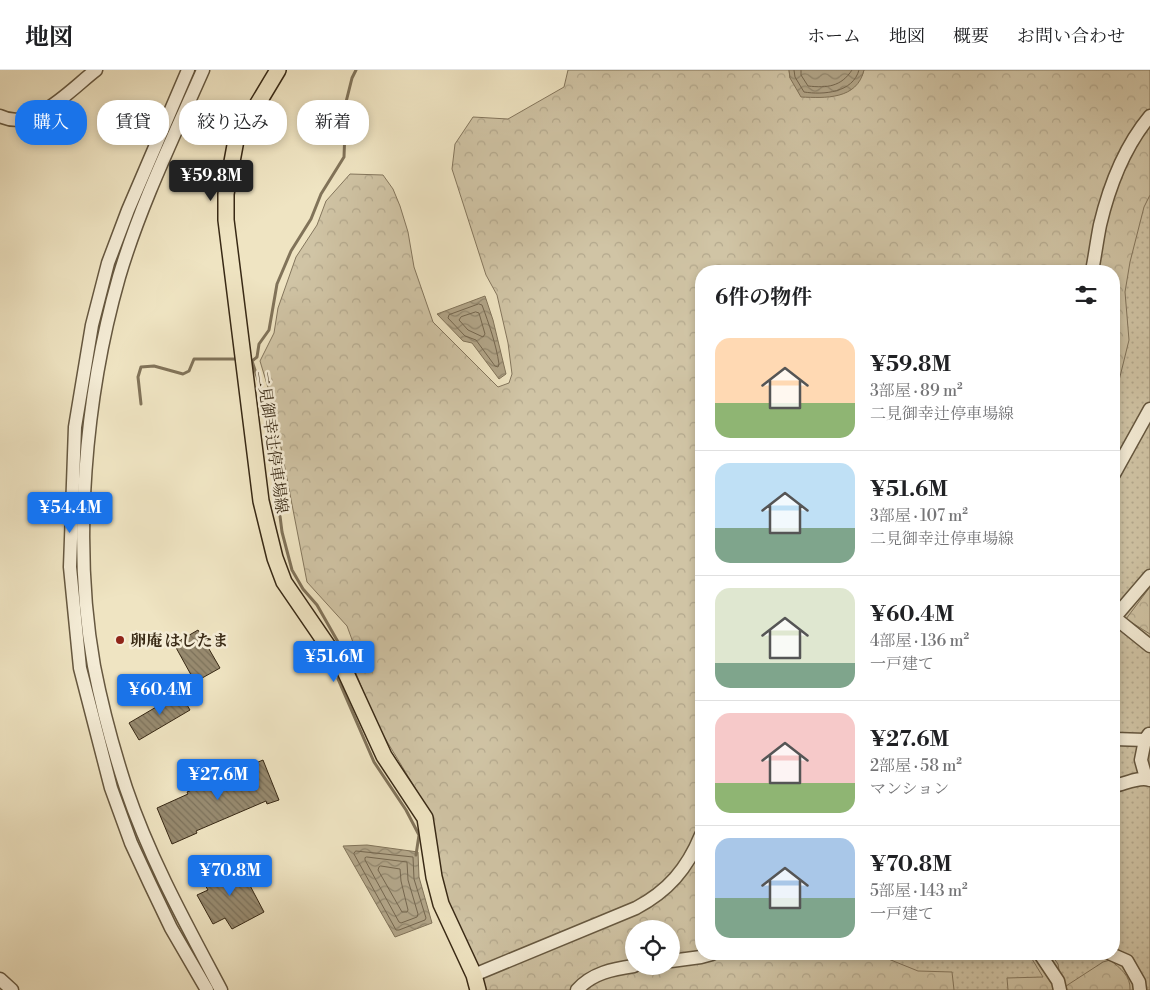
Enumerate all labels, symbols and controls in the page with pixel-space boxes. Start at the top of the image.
text: 地図 [25,23,73,53]
text: ホーム [807,25,861,48]
text: 地図 [889,25,925,48]
text: 概要 [953,25,989,48]
text: お問い合わせ [1017,25,1125,48]
chip: 購入 [15,100,87,145]
chip: 賃貸 [97,100,169,145]
chip: 絞り込み [179,100,287,145]
chip: 新着 [297,100,369,145]
pin: ¥59.8M [170,160,252,202]
text: ¥59.8M [180,166,242,186]
icon: filters [1072,281,1100,309]
text: 6件の物件 [715,285,812,311]
text: ¥59.8M [870,352,951,378]
icon: home [755,358,815,418]
street label: 二見御幸辻停車場線 [252,369,292,515]
text: 3部屋 · 89 m² [870,381,963,401]
text: 二見御幸辻停車場線 [870,404,1014,424]
text: ¥51.6M [870,477,948,503]
icon: home [755,483,815,543]
pin: ¥54.4M [29,492,111,534]
text: ¥54.4M [38,498,102,518]
text: 3部屋 · 107 m² [870,506,968,526]
text: 二見御幸辻停車場線 [870,529,1014,549]
text: ¥60.4M [870,602,954,628]
icon: home [755,608,815,668]
place label: 卵庵 はしたま [130,631,229,651]
text: 4部屋 · 136 m² [870,631,969,651]
marker: 卵庵 はしたま [114,634,126,646]
pin: ¥51.6M [293,640,375,683]
text: ¥51.6M [304,647,364,667]
text: 一戸建て [870,654,934,674]
pin: ¥60.4M [119,674,201,716]
text: ¥60.4M [128,680,192,700]
text: ¥27.6M [870,727,949,753]
icon: home [755,733,815,793]
text: 2部屋 · 58 m² [870,756,962,776]
pin: ¥27.6M [177,758,259,801]
text: ¥27.6M [188,765,248,785]
text: マンション [870,779,949,799]
text: ¥70.8M [870,852,952,878]
pin: ¥70.8M [189,854,271,897]
icon: home [755,858,815,918]
text: ¥70.8M [199,861,261,881]
text: 5部屋 · 143 m² [870,881,968,901]
text: 一戸建て [870,904,934,924]
map controls [625,920,680,975]
button: locate [625,920,680,975]

